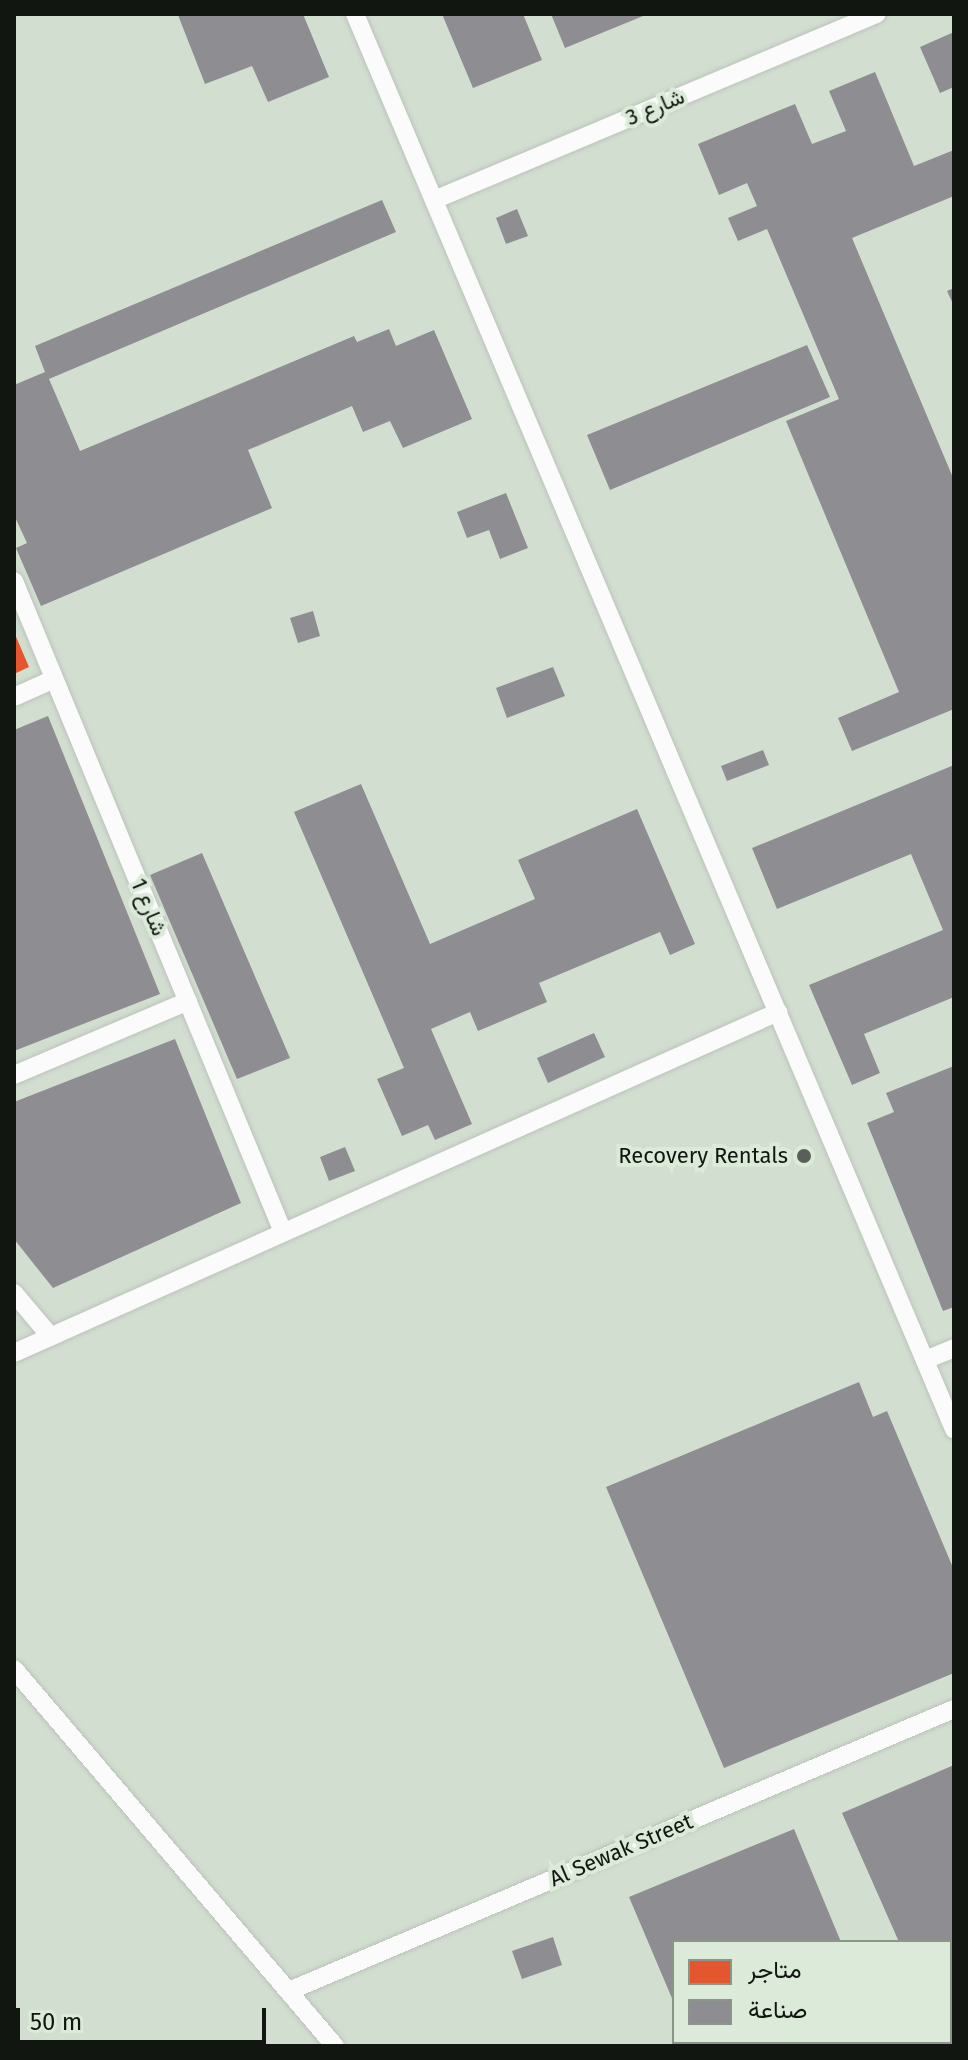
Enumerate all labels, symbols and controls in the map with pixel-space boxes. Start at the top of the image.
street label: شارع 3 [622,83,688,131]
street label: شارع 1 [125,874,173,940]
place label: Recovery Rentals [618,1143,788,1169]
marker: Recovery Rentals [795,1147,813,1165]
street label: Al Sewak Street [545,1808,697,1892]
legend [672,1940,952,2044]
text: متاجر [748,1956,802,1984]
scale bar [20,1992,270,2042]
text: صناعة [748,1996,807,2024]
text: 50 m [30,2008,82,2036]

